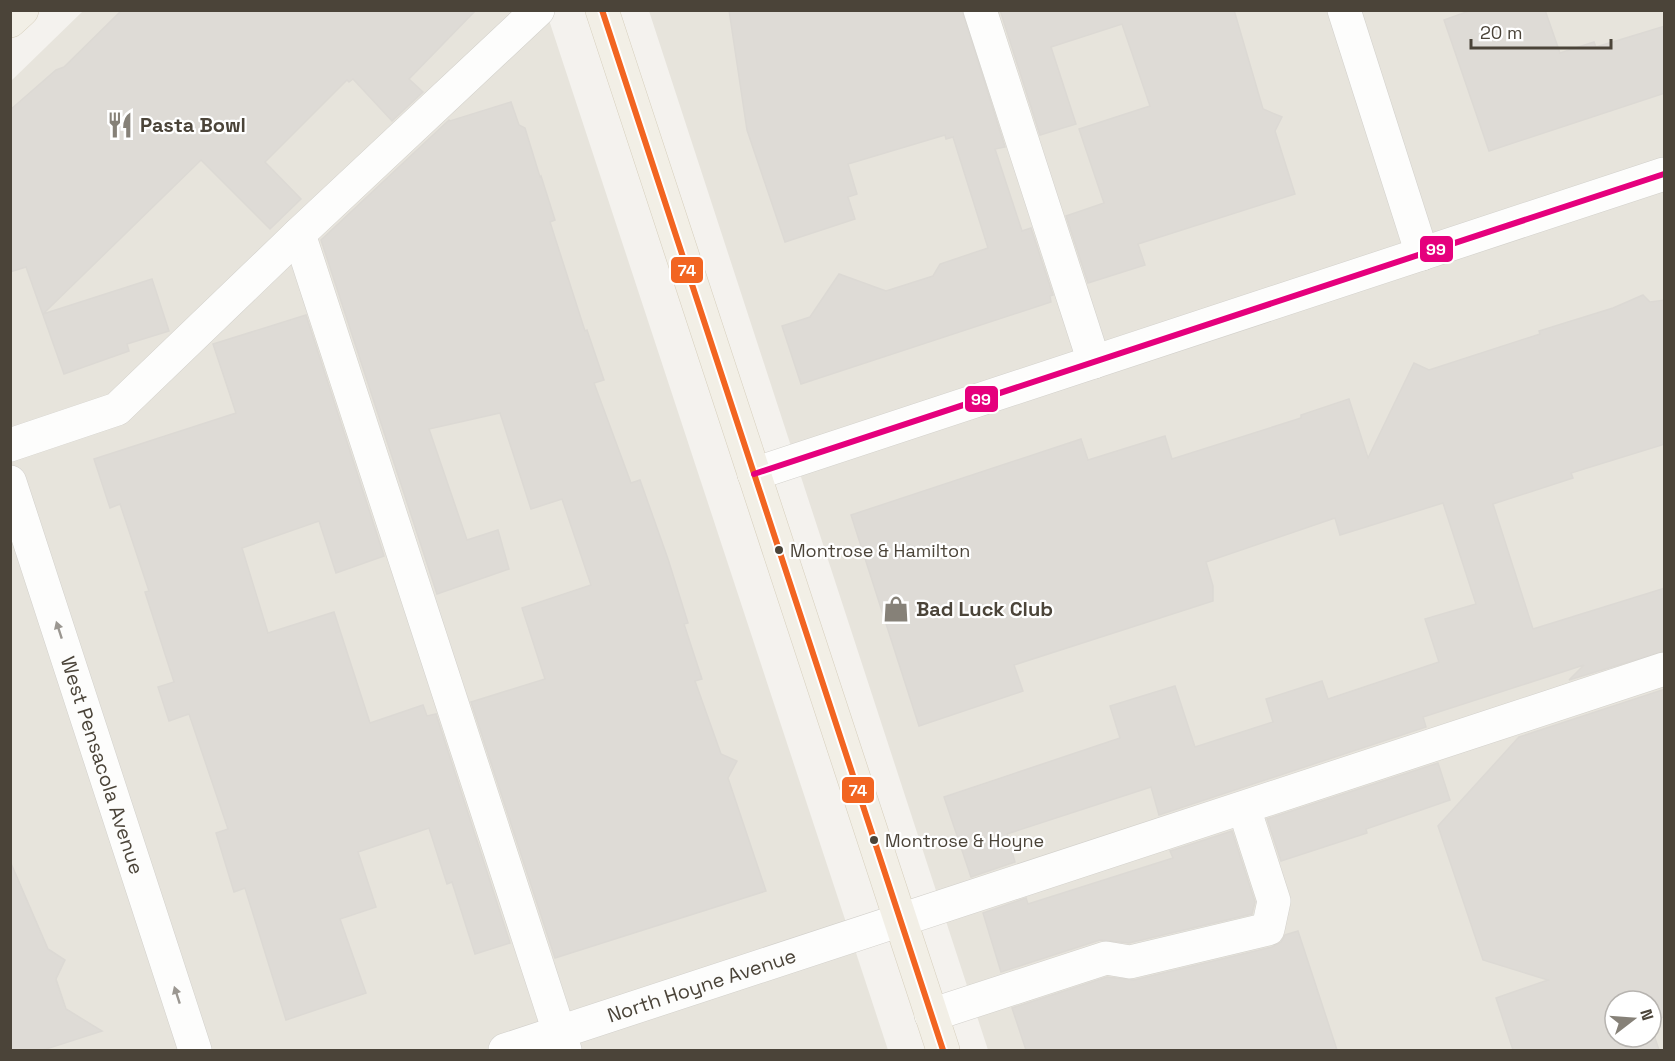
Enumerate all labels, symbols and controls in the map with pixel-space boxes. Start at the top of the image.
scale bar [1471,12,1610,50]
text: 20 m [1480,21,1523,44]
restaurant icon: Pasta Bowl [105,110,135,140]
place label: Pasta Bowl [140,112,246,138]
line badge: 99 [1419,235,1454,263]
text: 99 [1426,239,1446,260]
line badge: 74 [670,256,704,284]
text: 74 [678,260,696,281]
line badge: 99 [964,385,999,413]
text: 99 [971,389,991,410]
place label: Montrose & Hamilton [790,539,970,562]
marker: Montrose & Hamilton [773,544,785,556]
shop icon: Bad Luck Club [881,594,911,624]
place label: Bad Luck Club [916,596,1053,622]
one-way arrow [53,621,63,639]
street label: West Pensacola Avenue [55,653,150,878]
line badge: 74 [841,776,875,804]
text: 74 [849,780,867,801]
place label: Montrose & Hoyne [885,829,1044,852]
marker: Montrose & Hoyne [868,834,880,846]
street label: North Hoyne Avenue [604,942,799,1029]
one-way arrow [172,986,182,1004]
north arrow [1603,989,1663,1049]
text: N [1635,1007,1658,1023]

